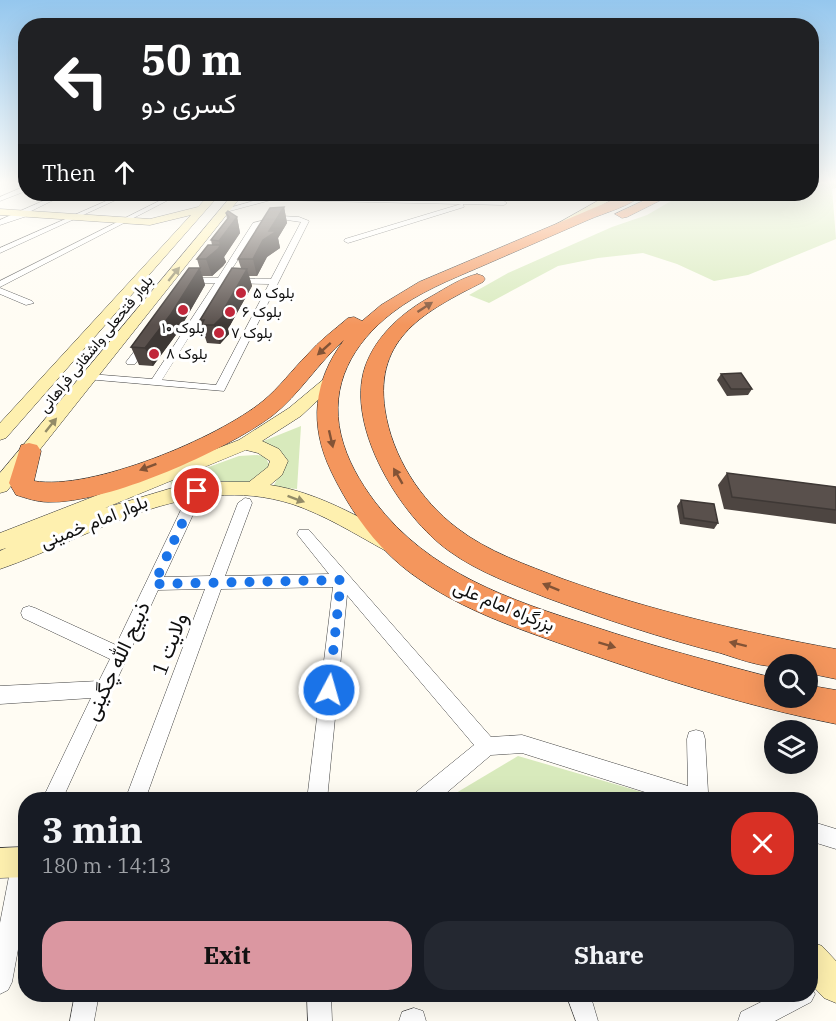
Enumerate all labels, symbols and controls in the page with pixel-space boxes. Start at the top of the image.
text: 50 m [141,32,242,87]
icon: left [42,42,120,120]
text: کسری دو [141,85,236,120]
icon: ahead [108,156,141,189]
text: Then [42,158,96,187]
one-way arrow [168,266,181,282]
street label: بلوار فتحعلی واشقانی فراهانی [34,271,158,417]
place label: بلوک ۵ [253,283,294,302]
marker: بلوک ۵ [234,286,248,300]
place label: بلوک ۶ [242,302,282,321]
one-way arrow [417,302,433,313]
marker: بلوک ۱۰ [176,303,190,317]
marker: بلوک ۶ [223,305,237,319]
place label: بلوک ۱۰ [161,318,205,337]
place label: بلوک ۷ [231,323,272,342]
marker: بلوک ۷ [212,326,226,340]
one-way arrow [317,342,332,355]
place label: بلوک ۸ [166,344,207,363]
marker: بلوک ۸ [147,347,161,361]
one-way arrow [44,417,57,433]
one-way arrow [327,429,336,448]
one-way arrow [138,462,156,472]
pin [171,465,222,516]
one-way arrow [393,467,403,484]
icon: arrive [180,474,213,507]
street label: بلوار امام خمینی [37,490,151,554]
one-way arrow [287,495,305,505]
street label: بزرگراه امام علی [450,575,558,637]
one-way arrow [542,582,560,592]
street label: ذبیح الله چگینی [76,596,157,725]
street label: ولایت 1 [144,608,194,679]
one-way arrow [728,639,747,649]
one-way arrow [598,641,616,651]
map controls [764,654,818,774]
button: search [764,654,818,708]
position arrow [297,658,361,722]
button: layers [764,720,818,774]
text: 3 min [42,806,143,853]
button: close [731,812,794,875]
text: 180 m · 14:13 [42,852,171,879]
button: Exit [42,921,412,990]
button: Share [424,921,794,990]

